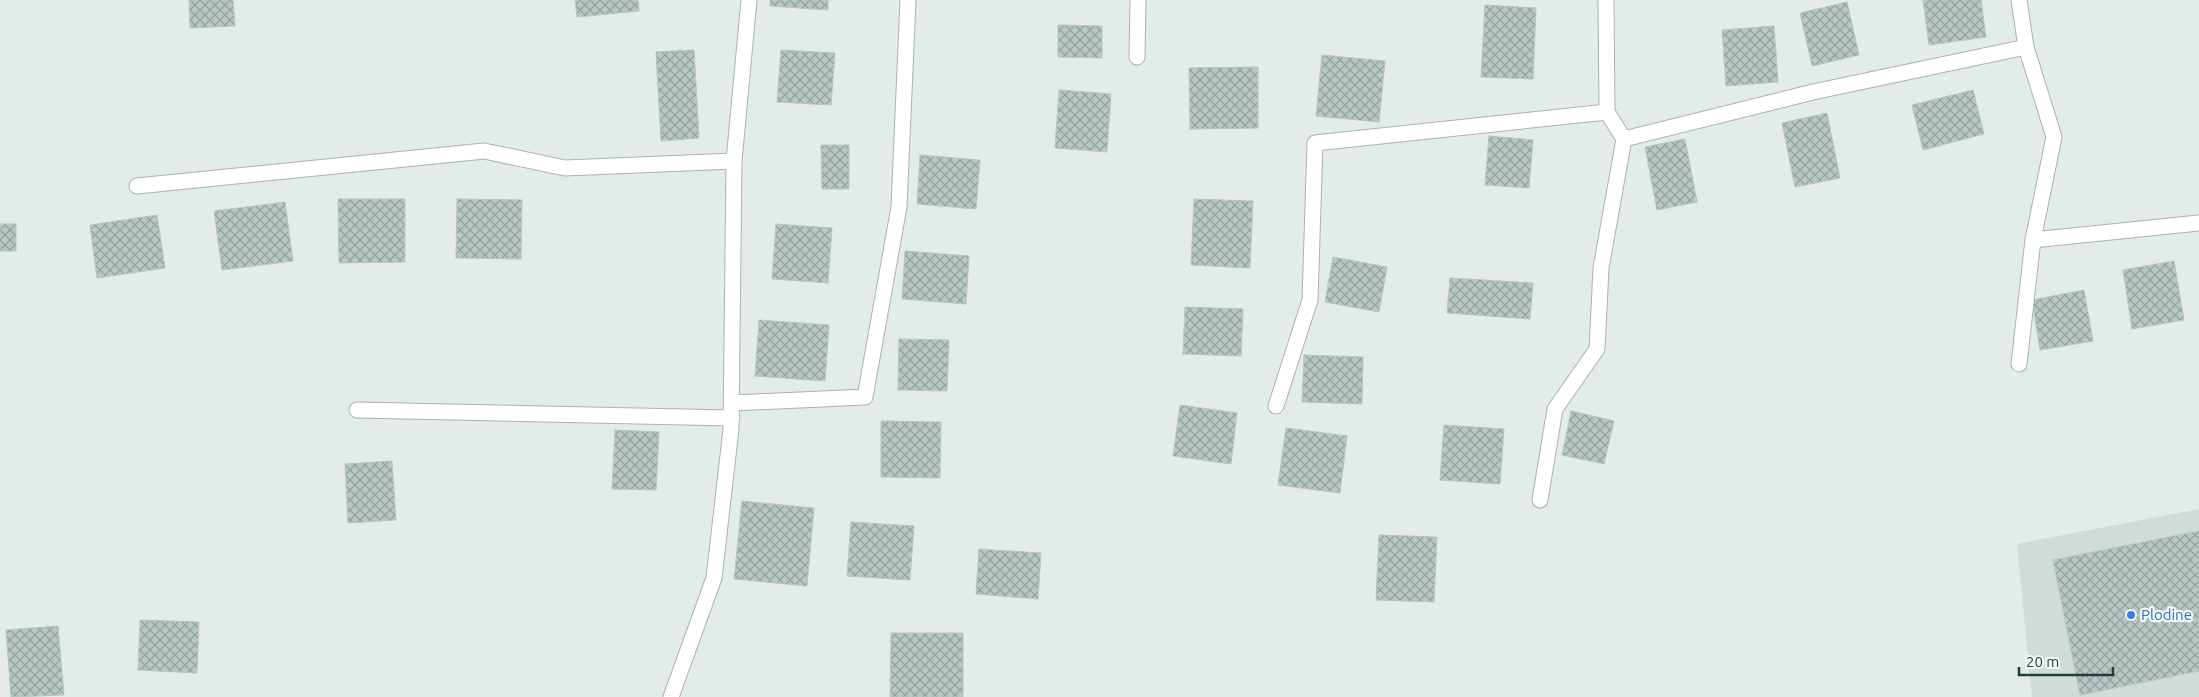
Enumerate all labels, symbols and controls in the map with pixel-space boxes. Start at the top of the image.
place label: Plodine [2141,606,2192,623]
marker: Plodine [2125,609,2137,621]
scale bar [2019,644,2113,676]
text: 20 m [2026,653,2059,670]

